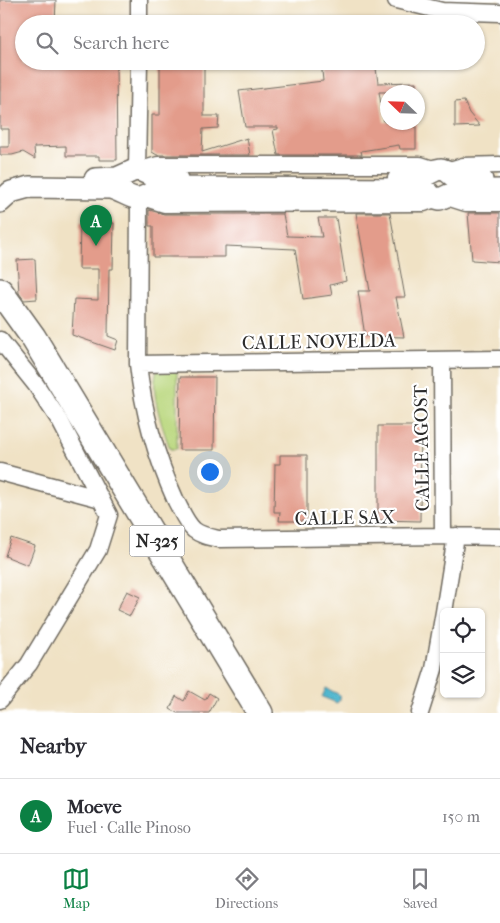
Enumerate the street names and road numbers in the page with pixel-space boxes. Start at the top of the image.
street label: CALLE NOVELDA [242,330,397,354]
street label: CALLE AGOST [410,384,434,512]
street label: CALLE SAX [295,506,396,530]
road number: N-325 [130,526,184,556]

